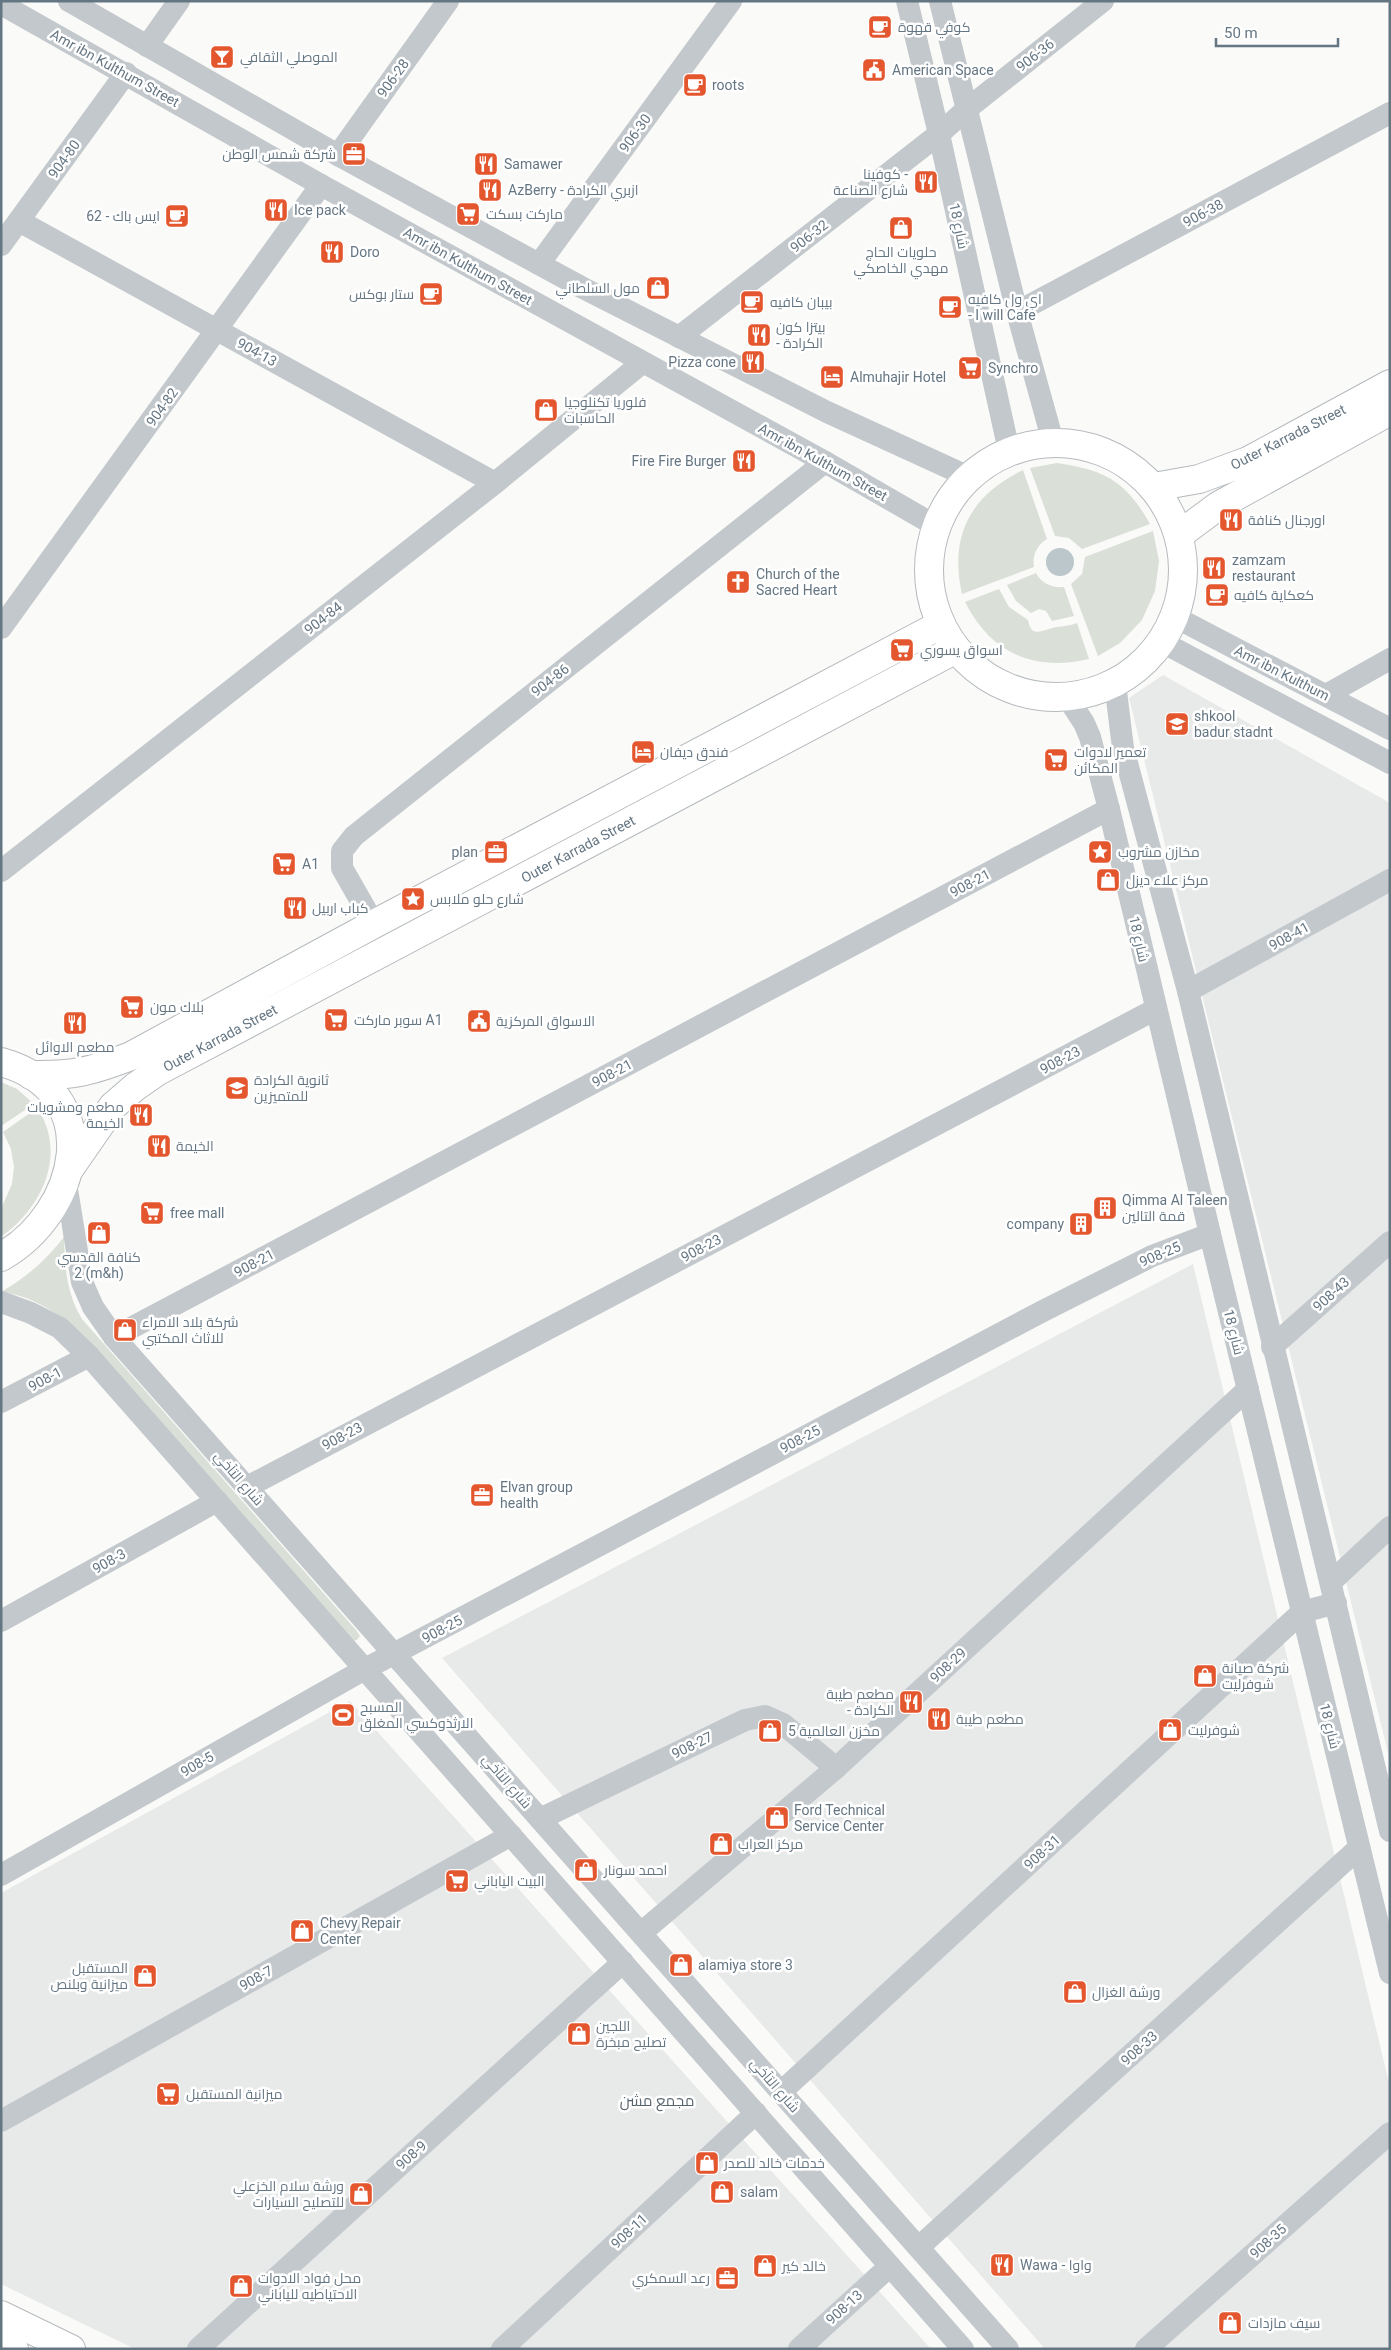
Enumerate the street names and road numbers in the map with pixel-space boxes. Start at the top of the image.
street label: Amr ibn Kulthum Street [48,26,182,110]
street label: 906-36 [1013,35,1057,75]
street label: 906-28 [374,56,412,100]
street label: 906-30 [616,111,654,155]
street label: 904-80 [45,137,83,181]
street label: 906-38 [1180,196,1226,230]
street label: شارع 18 [945,202,972,251]
street label: 906-32 [787,216,831,256]
street label: Amr ibn Kulthum Street [401,224,535,308]
street label: 904-13 [234,335,280,369]
street label: 904-82 [143,385,181,429]
street label: Outer Karrada Street [1228,401,1348,473]
street label: Amr ibn Kulthum Street [756,420,890,504]
street label: 904-84 [301,598,345,638]
street label: Amr ibn Kulthum [1232,642,1332,704]
street label: 904-86 [528,660,572,700]
street label: Outer Karrada Street [518,812,638,886]
street label: 908-21 [947,866,993,900]
street label: شارع 18 [1125,915,1152,964]
street label: 908-41 [1266,919,1312,953]
street label: Outer Karrada Street [160,1001,280,1075]
street label: 908-23 [1037,1043,1083,1077]
street label: 908-21 [589,1056,635,1090]
street label: 908-23 [678,1231,724,1265]
street label: 908-25 [1137,1238,1183,1270]
street label: 908-21 [231,1246,277,1280]
street label: 908-43 [1310,1274,1352,1314]
street label: شارع 18 [1220,1308,1247,1357]
street label: 908-1 [26,1364,64,1394]
street label: 908-23 [319,1419,365,1453]
street label: 908-25 [777,1422,823,1456]
street label: شارع التآخي [208,1448,267,1511]
street label: 908-3 [90,1545,128,1577]
street label: 908-25 [419,1612,465,1646]
street label: 908-29 [927,1644,969,1686]
street label: شارع 18 [1316,1702,1343,1751]
street label: 908-27 [669,1728,715,1762]
street label: 908-5 [178,1748,216,1780]
street label: شارع التآخي [476,1751,535,1814]
street label: 908-31 [1021,1831,1063,1873]
street label: 908-7 [237,1962,275,1994]
street label: 908-33 [1118,2028,1160,2068]
street label: شارع التآخي [744,2055,803,2118]
street label: 908-9 [393,2137,429,2173]
street label: 908-11 [608,2210,650,2252]
street label: 908-35 [1247,2221,1290,2261]
street label: 908-13 [823,2287,865,2327]

